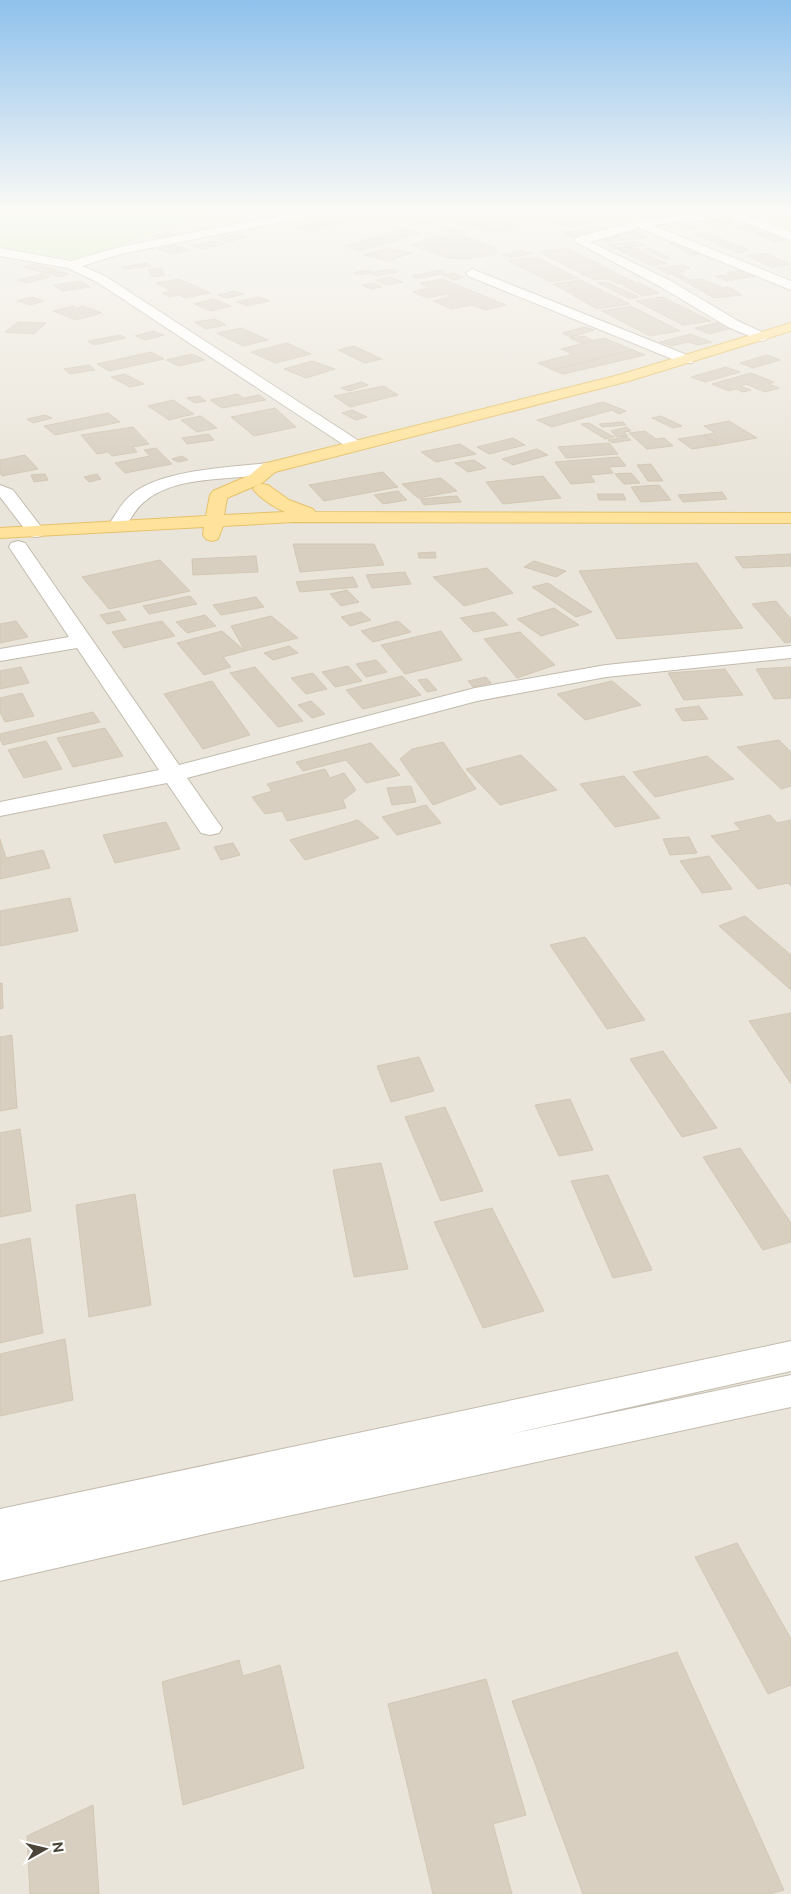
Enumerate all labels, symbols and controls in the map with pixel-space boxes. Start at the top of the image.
north arrow [20,1824,70,1874]
text: N [49,1841,67,1854]

